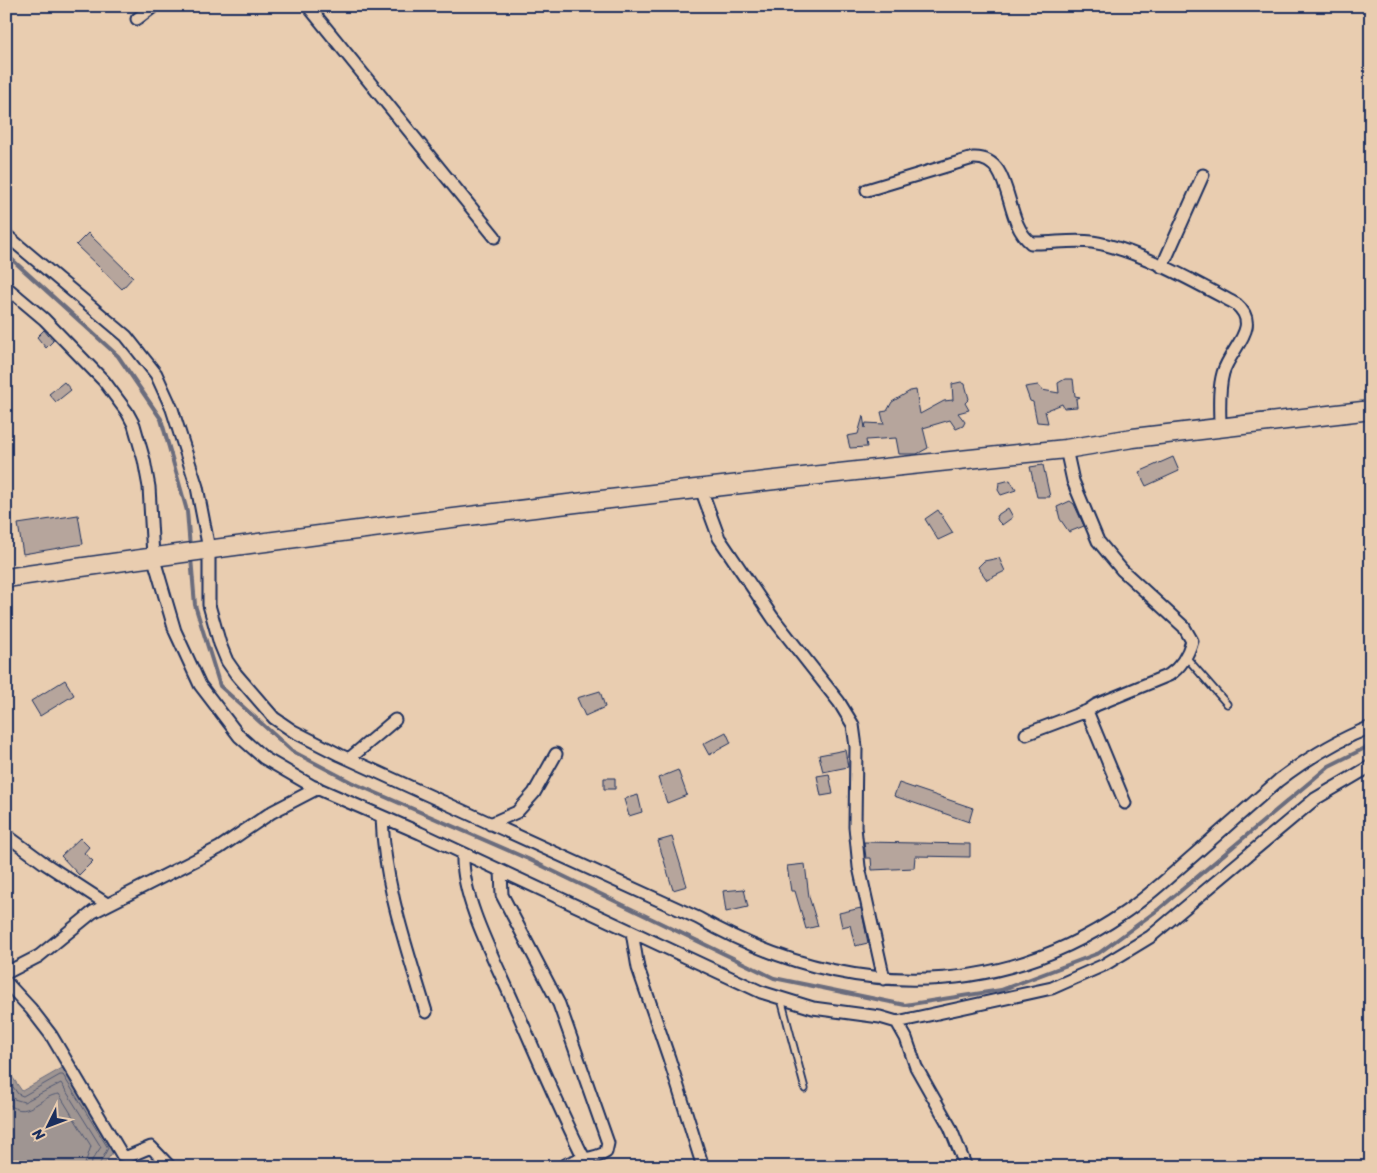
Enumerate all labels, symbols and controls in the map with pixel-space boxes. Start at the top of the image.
north arrow [22,1100,72,1150]
text: N [26,1122,52,1147]

